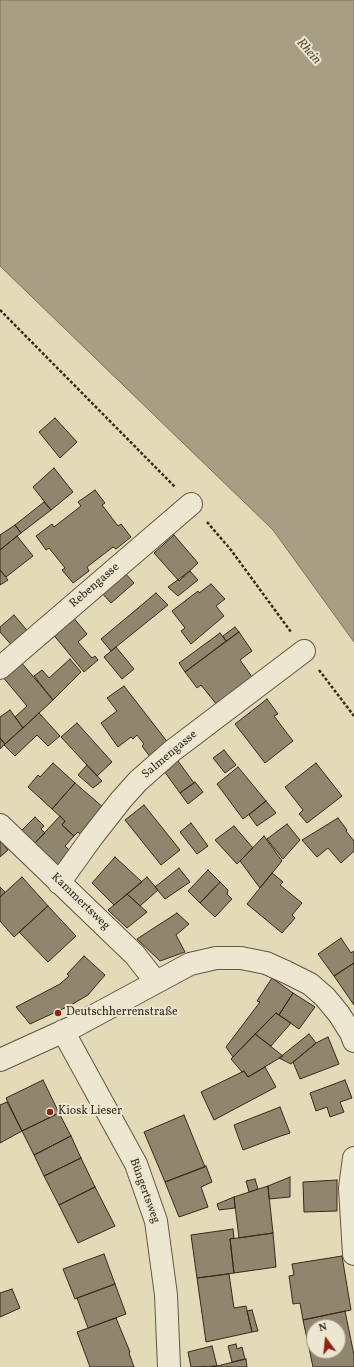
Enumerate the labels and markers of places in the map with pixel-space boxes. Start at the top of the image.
place label: Deutschherrenstraße [66,1006,178,1020]
marker: Deutschherrenstraße [53,1008,63,1018]
place label: Kiosk Lieser [58,1105,122,1119]
marker: Kiosk Lieser [45,1107,55,1117]

